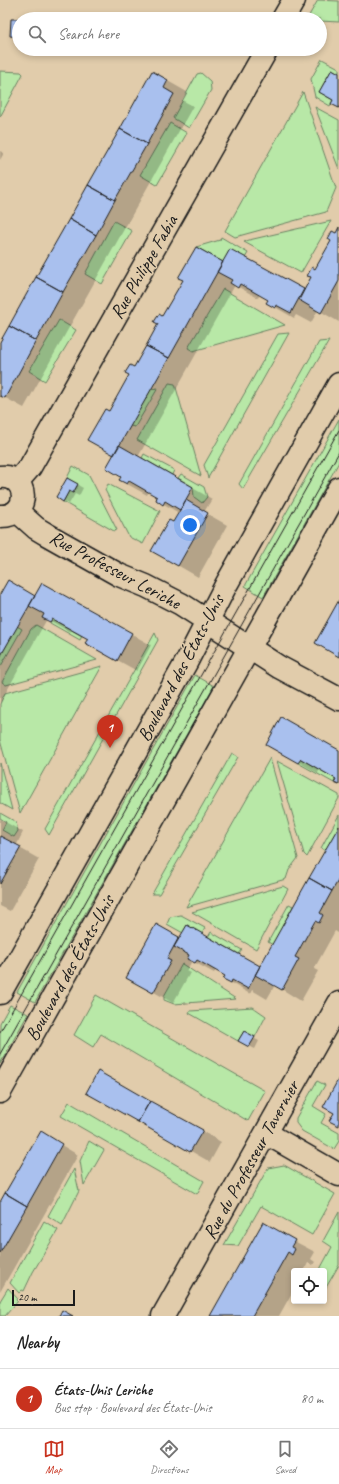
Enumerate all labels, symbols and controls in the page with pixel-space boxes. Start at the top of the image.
search box [12,12,327,56]
icon: search [26,23,48,45]
text: Search here [58,25,119,44]
street label: Rue Philippe Fabia [105,210,184,323]
your location [180,515,200,535]
street label: Rue Professeur Leriche [45,525,186,616]
street label: Boulevard des États-Unis [132,589,231,746]
pin: 1 [97,715,123,748]
street label: Boulevard des États-Unis [20,890,121,1045]
street label: Rue du Professeur Tavernier [197,1075,306,1243]
map controls [291,1268,327,1304]
button: locate [291,1268,327,1304]
scale bar [12,1288,75,1307]
text: 20 m [18,1290,37,1304]
text: Nearby [16,1332,59,1353]
text: États-Unis Leriche [54,1381,152,1400]
text: 1 [26,1391,32,1407]
text: 80 m [301,1391,323,1407]
text: Bus stop · Boulevard des États-Unis [54,1400,212,1416]
tab: Map [43,1438,65,1476]
tab: Directions [150,1438,189,1476]
tab: Saved [274,1438,296,1476]

